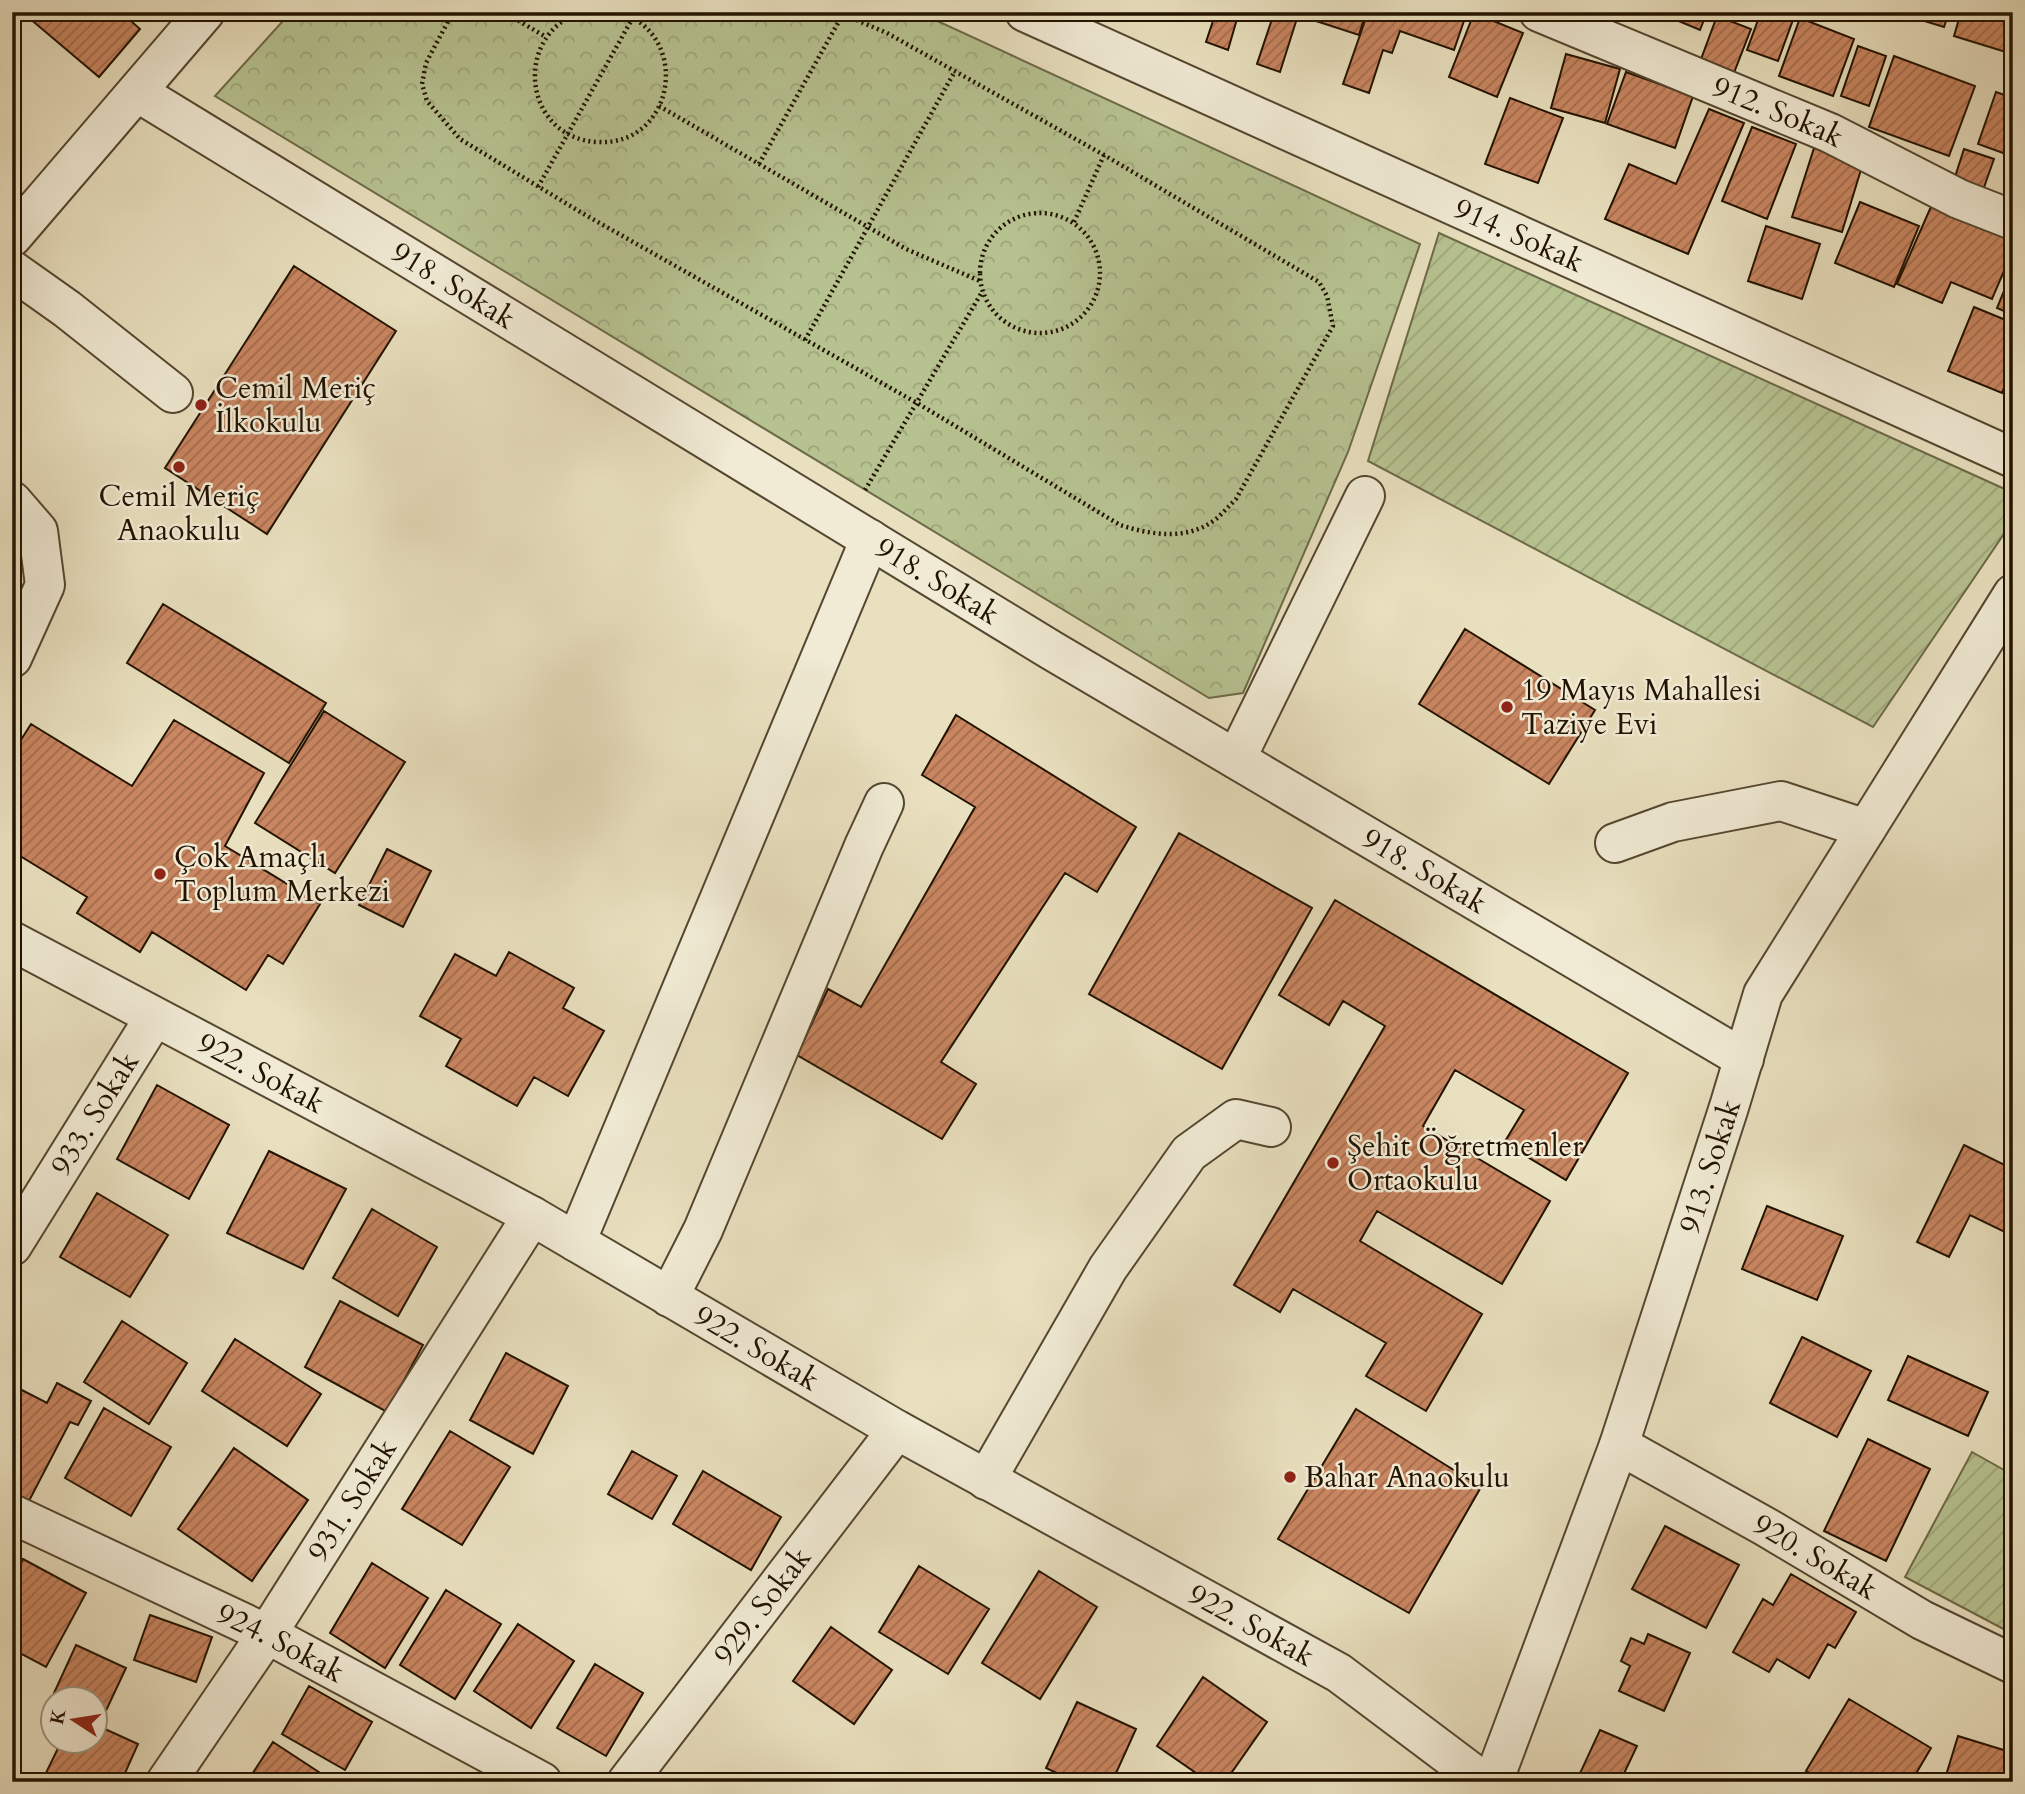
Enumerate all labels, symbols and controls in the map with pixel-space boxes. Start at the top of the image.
street label: 912. Sokak [1706,66,1851,158]
street label: 914. Sokak [1447,188,1590,283]
street label: 918. Sokak [384,232,523,339]
place label: Cemil Meriç İlkokulu [215,368,376,443]
marker: Cemil Meriç İlkokulu [193,397,209,413]
marker: Cemil Meriç Anaokulu [171,459,187,475]
place label: Cemil Meriç Anaokulu [98,476,260,551]
street label: 918. Sokak [868,528,1007,635]
place label: 19 Mayıs Mahallesi Taziye Evi [1521,670,1761,745]
marker: 19 Mayıs Mahallesi Taziye Evi [1499,699,1515,715]
street label: 918. Sokak [1355,818,1495,924]
place label: Çok Amaçlı Toplum Merkezi [174,837,390,912]
marker: Çok Amaçlı Toplum Merkezi [152,866,168,882]
street label: 922. Sokak [190,1023,332,1124]
street label: 933. Sokak [41,1044,149,1183]
street label: 913. Sokak [1669,1094,1751,1238]
place label: Şehit Öğretmenler Ortaokulu [1347,1126,1583,1201]
marker: Şehit Öğretmenler Ortaokulu [1325,1155,1341,1171]
street label: 922. Sokak [687,1296,827,1401]
street label: 931. Sokak [298,1431,407,1569]
place label: Bahar Anaokulu [1304,1457,1510,1498]
marker: Bahar Anaokulu [1282,1469,1298,1485]
street label: 920. Sokak [1746,1504,1885,1610]
street label: 929. Sokak [704,1539,821,1673]
street label: 922. Sokak [1181,1574,1322,1677]
street label: 924. Sokak [210,1593,352,1693]
north arrow [38,1686,108,1756]
text: K [44,1706,73,1727]

